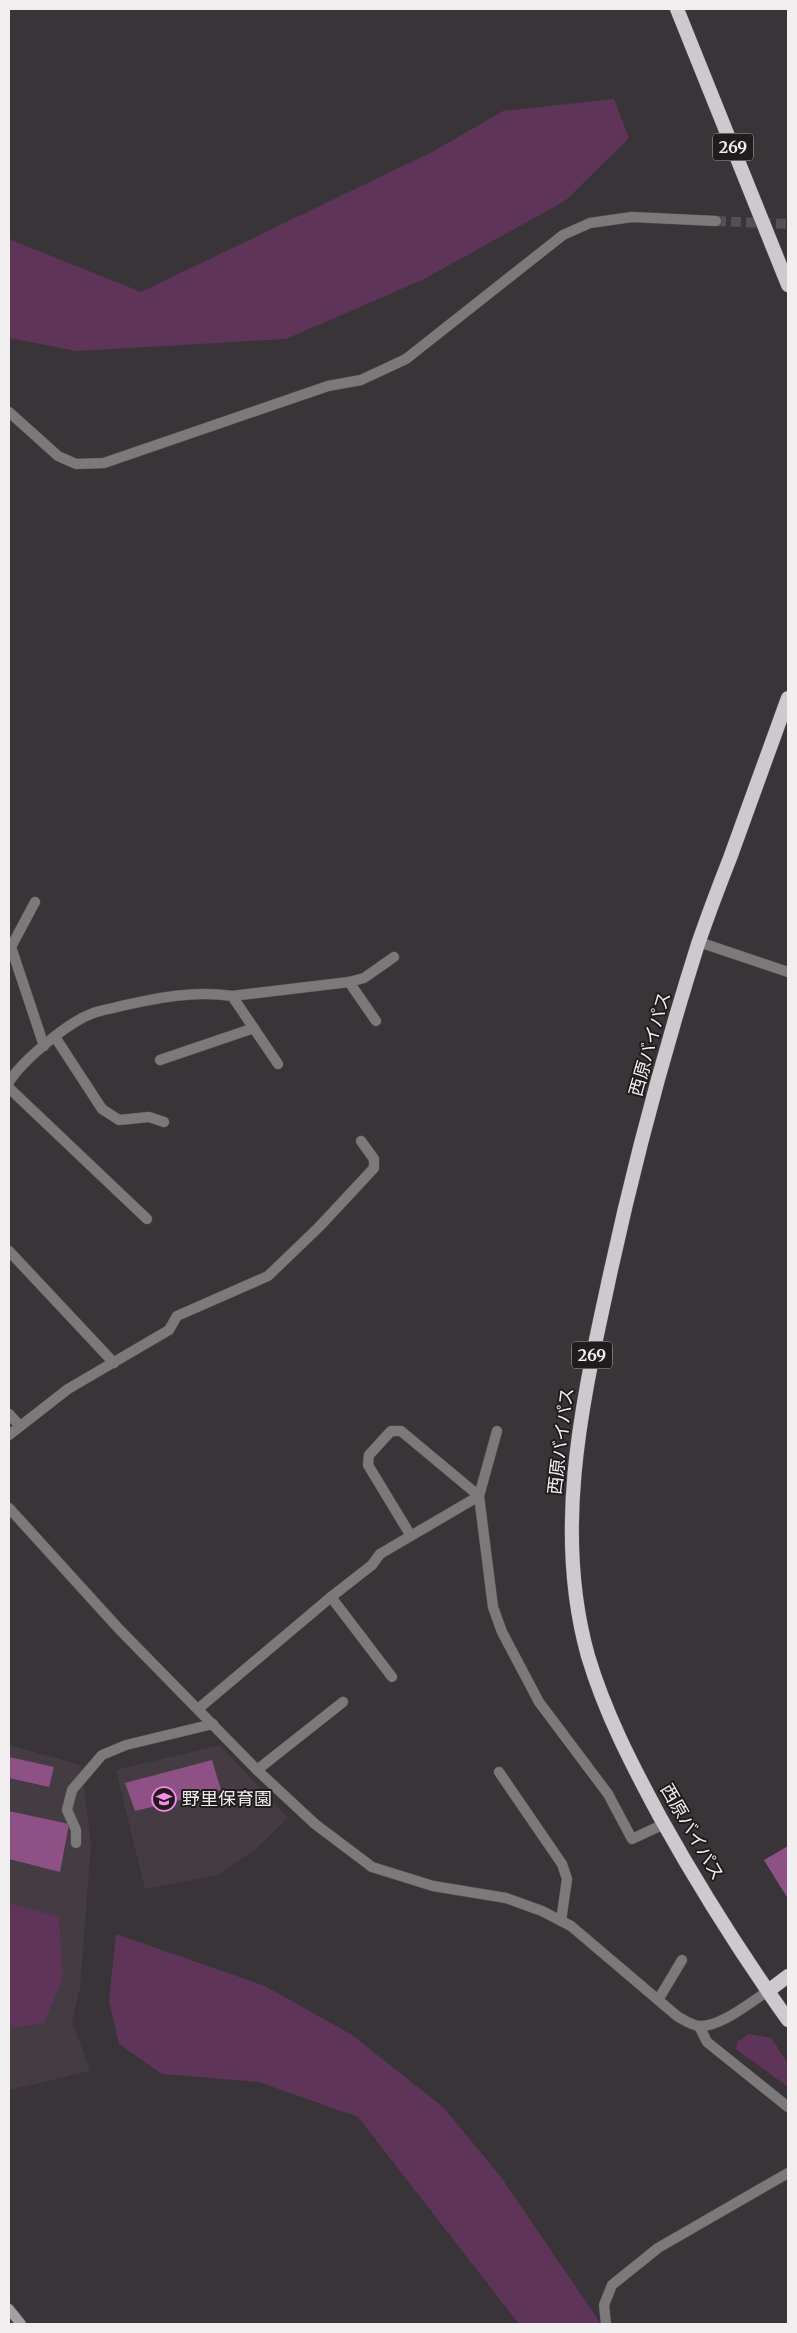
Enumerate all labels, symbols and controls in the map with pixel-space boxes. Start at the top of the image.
road number: 269 [713,134,753,160]
street label: 西原バイパス [624,989,675,1099]
road number: 269 [572,1342,612,1368]
street label: 西原バイパス [543,1386,578,1496]
street label: 西原バイパス [656,1779,729,1884]
school or university icon: 野里保育園 [151,1786,177,1812]
place label: 野里保育園 [182,1787,272,1810]

